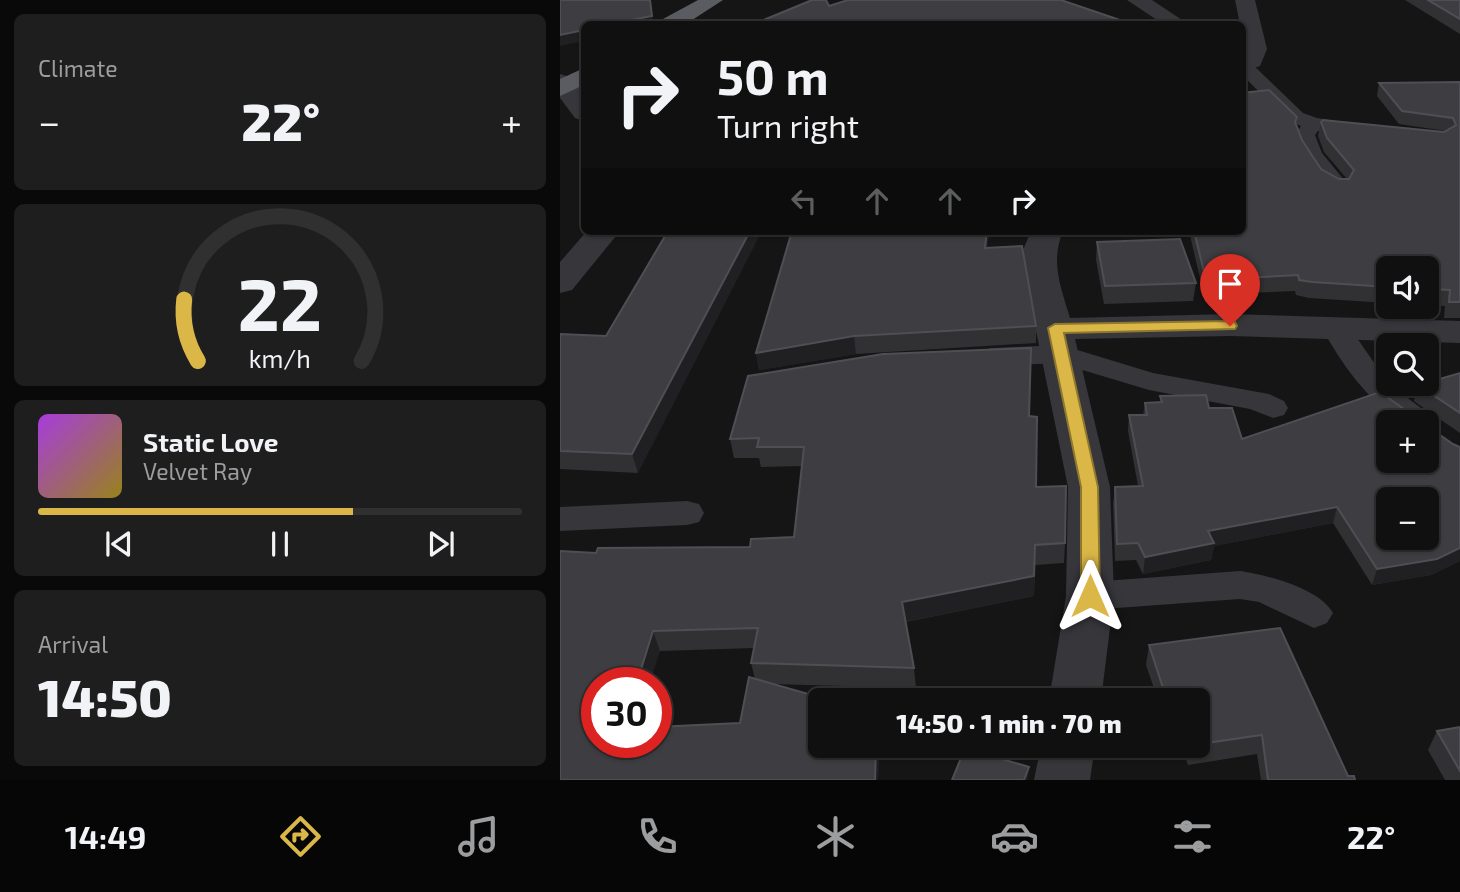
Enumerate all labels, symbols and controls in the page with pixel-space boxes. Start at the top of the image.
text: 50 m [717,46,829,105]
icon: right [602,49,693,140]
text: Climate [38,54,118,82]
text: 22° [241,89,320,151]
text: − [38,98,60,144]
text: + [501,98,522,144]
text: Turn right [717,106,859,144]
icon: left [785,182,823,220]
icon: ahead [858,182,896,220]
icon: ahead [931,182,969,220]
icon: right [1004,182,1042,220]
pin [1200,254,1260,326]
map controls [1376,256,1439,550]
button: sound [1376,256,1439,319]
text: 22 [238,258,322,346]
icon: arrive [1211,265,1249,303]
button: search [1376,333,1439,396]
text: km/h [249,343,311,373]
button: + [1376,410,1439,473]
text: Static Love [143,426,279,457]
text: Velvet Ray [143,457,252,485]
button: − [1376,487,1439,550]
icon: previous [100,525,138,563]
icon: pause [261,525,299,563]
icon: next [422,525,460,563]
position arrow [1053,559,1127,633]
text: Arrival [38,630,108,658]
text: 14:50 [38,665,172,727]
speed limit sign: 30 [581,667,672,758]
text: 14:50 · 1 min · 70 m [896,707,1122,738]
icon: directions [276,812,325,861]
icon: music [454,812,503,861]
icon: phone [633,812,682,861]
icon: climate [811,812,860,861]
icon: car [990,812,1039,861]
icon: filters [1168,812,1217,861]
text: 14:49 [65,817,146,855]
text: 22° [1347,817,1395,855]

